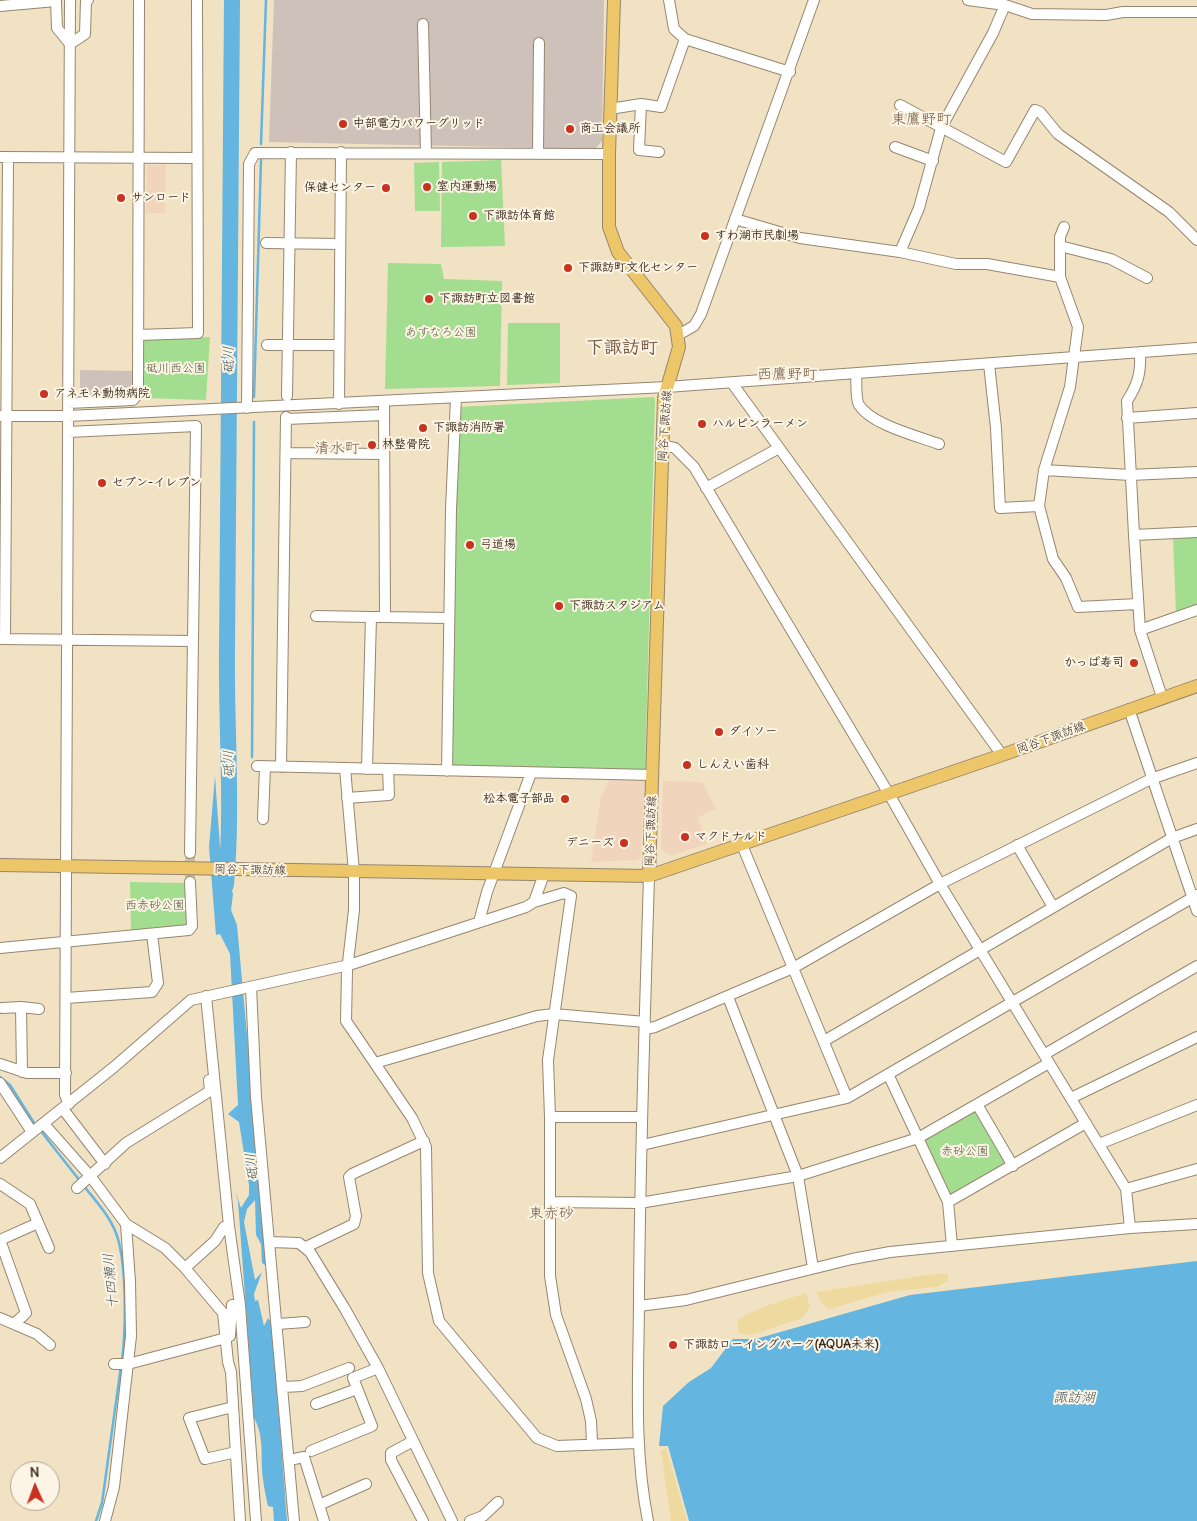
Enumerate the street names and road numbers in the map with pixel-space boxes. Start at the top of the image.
street label: 岡谷下諏訪線 [655,390,675,462]
street label: 岡谷下諏訪線 [1015,719,1087,757]
street label: 岡谷下諏訪線 [643,795,659,867]
street label: 岡谷下諏訪線 [214,862,286,878]

